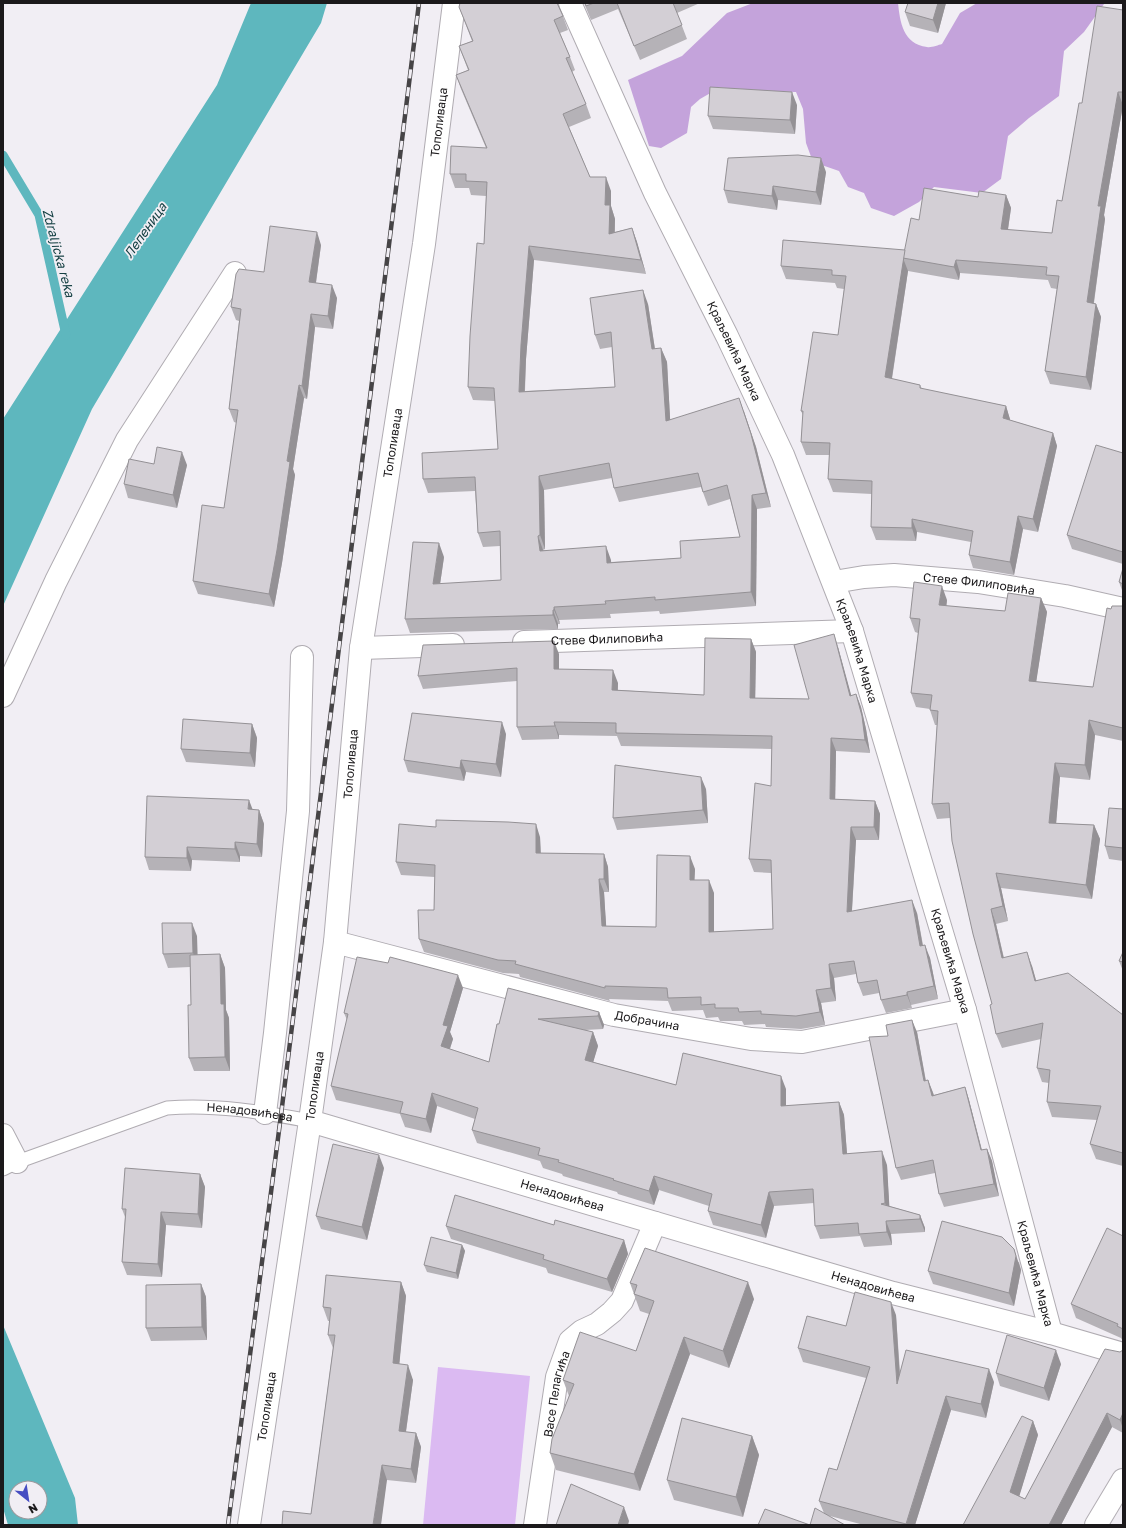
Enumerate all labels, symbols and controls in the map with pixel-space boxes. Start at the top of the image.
street label: Тополиваца [427,86,450,158]
water label: Лепеница [120,199,170,261]
water label: Zdraljicka reka [40,207,79,300]
street label: Краљевића Марка [704,299,765,404]
street label: Тополиваца [380,407,405,479]
street label: Стеве Филиповића [923,569,1036,598]
street label: Краљевића Марка [833,596,881,705]
street label: Стеве Филиповића [550,629,663,648]
street label: Тополиваца [340,728,361,800]
street label: Краљевића Марка [928,906,974,1015]
street label: Добрачина [614,1007,681,1033]
street label: Тополиваца [302,1050,327,1122]
street label: Ненадовићева [206,1099,294,1125]
street label: Ненадовићева [519,1175,606,1214]
street label: Краљевића Марка [1014,1219,1057,1328]
street label: Ненадовићева [829,1267,917,1305]
street label: Васе Пелагића [540,1348,573,1438]
street label: Тополиваца [254,1370,279,1442]
north arrow [8,1480,48,1520]
text: N [26,1501,40,1517]

